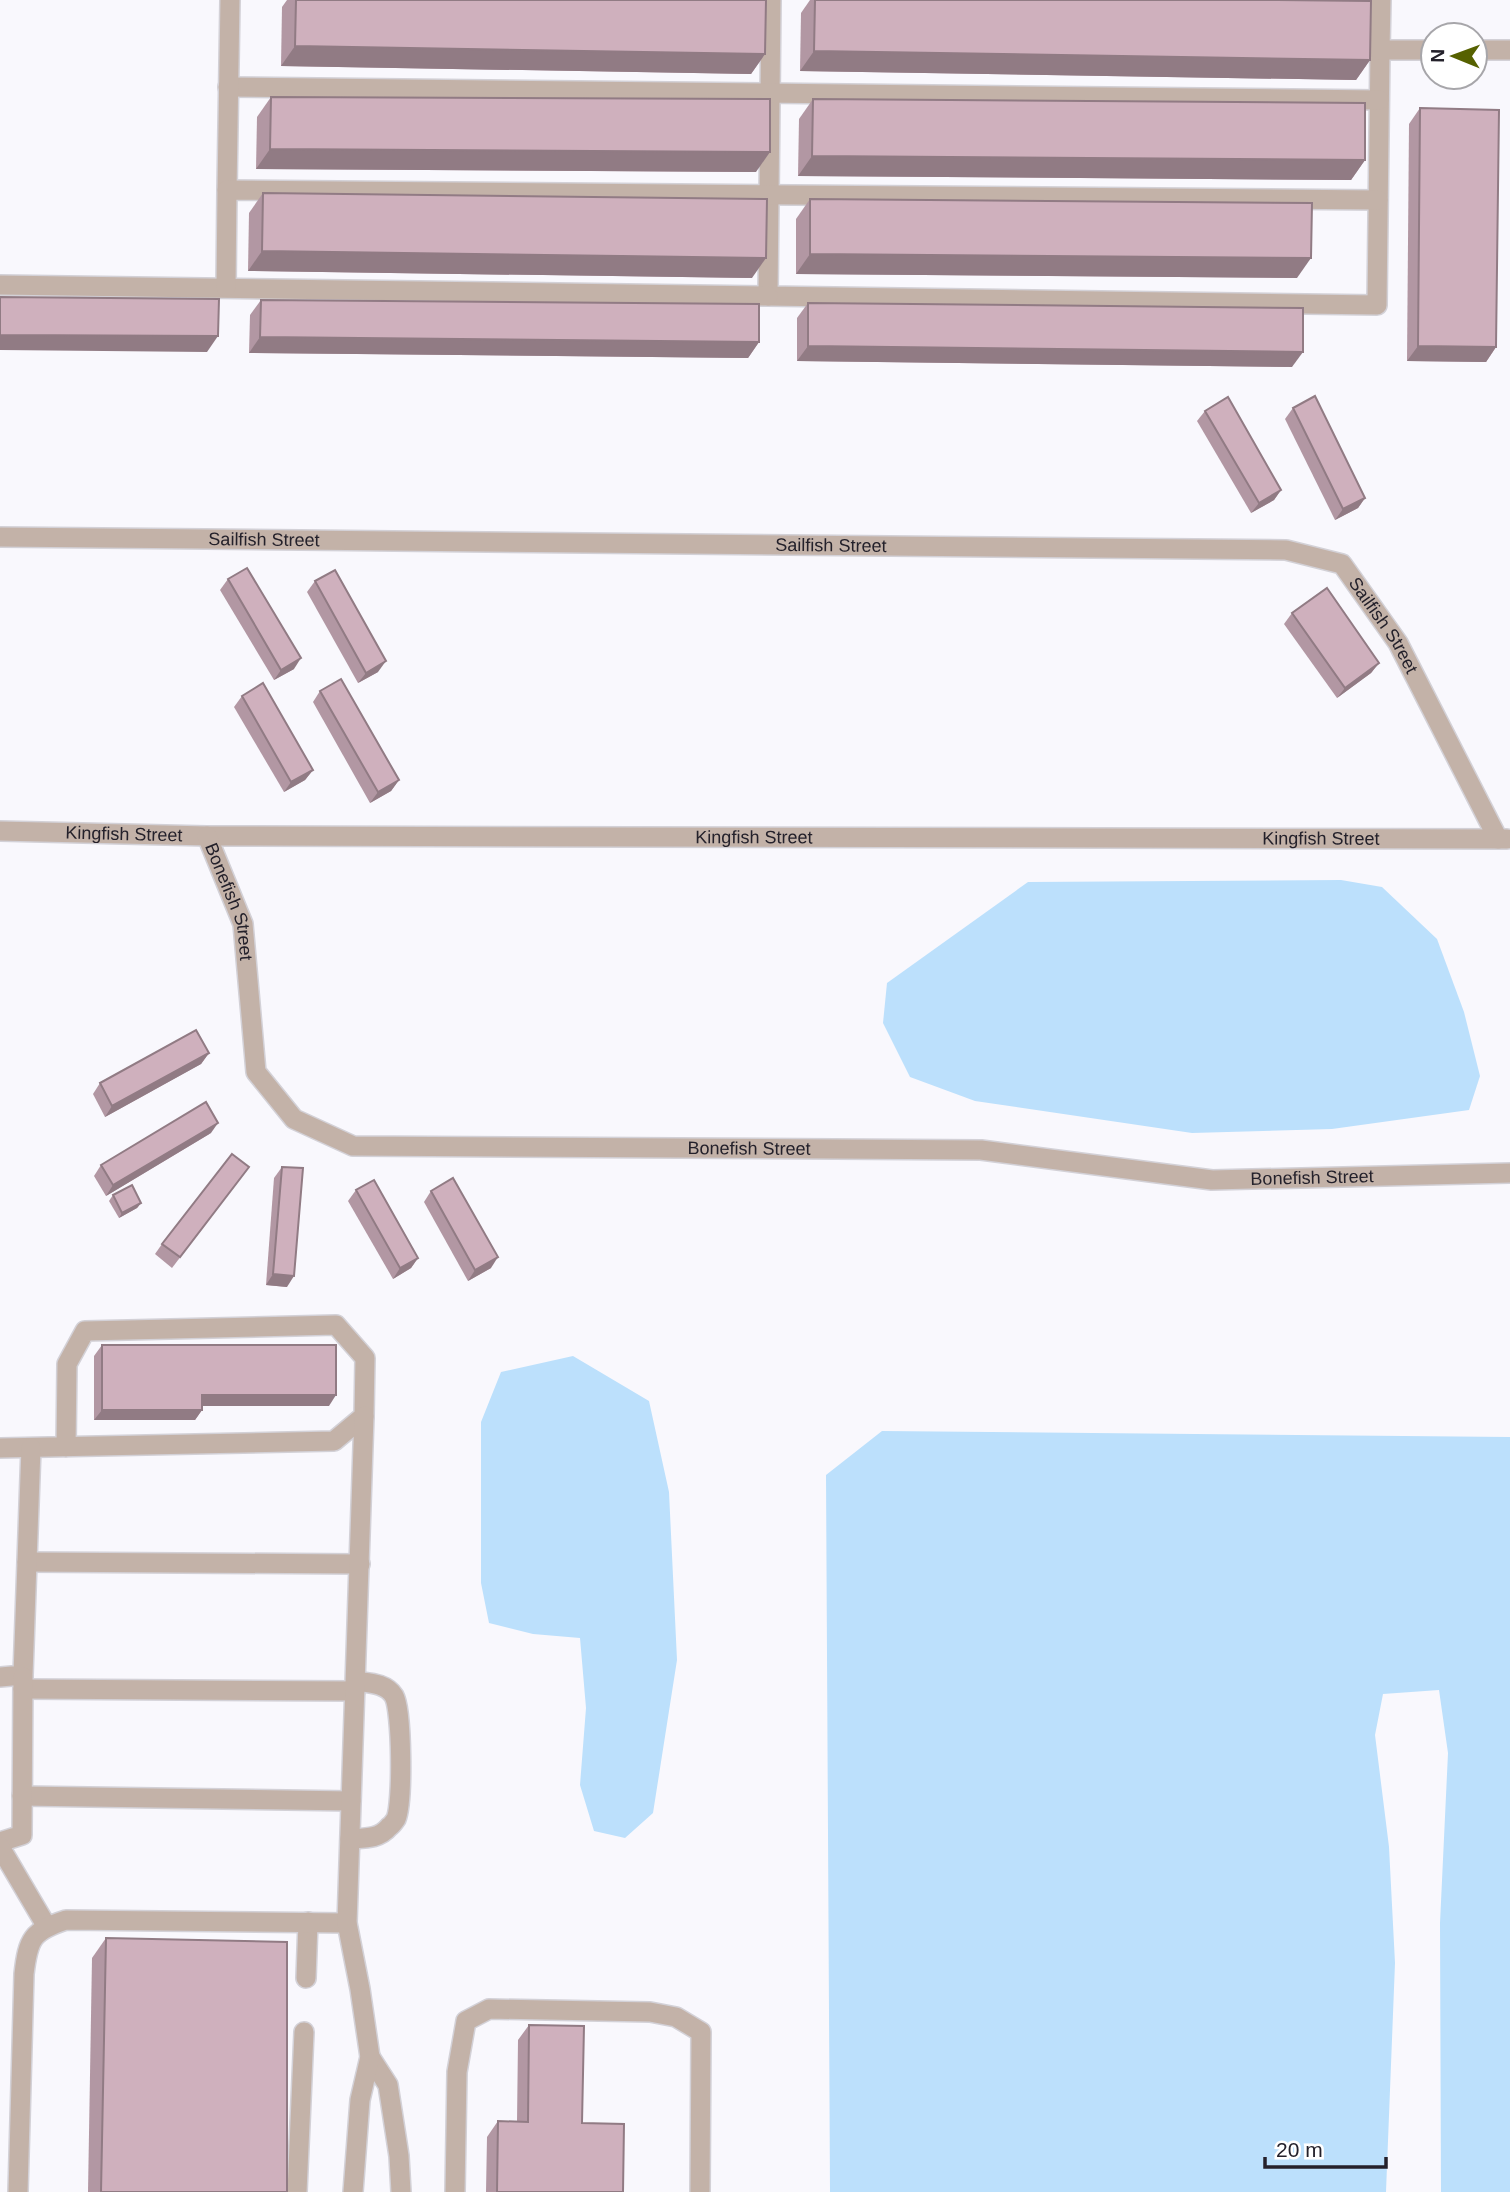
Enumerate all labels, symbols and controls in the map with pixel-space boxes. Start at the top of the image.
north arrow [1419,21,1489,91]
text: N [1427,49,1448,63]
street label: Sailfish Street [208,529,320,550]
street label: Sailfish Street [775,535,887,556]
street label: Sailfish Street [1345,573,1422,677]
street label: Kingfish Street [65,823,183,845]
street label: Kingfish Street [695,827,813,847]
street label: Kingfish Street [1262,828,1380,849]
street label: Bonefish Street [201,840,256,961]
street label: Bonefish Street [687,1138,811,1159]
street label: Bonefish Street [1250,1166,1374,1189]
scale bar [1265,2126,1386,2170]
text: 20 m [1276,2138,1323,2161]

